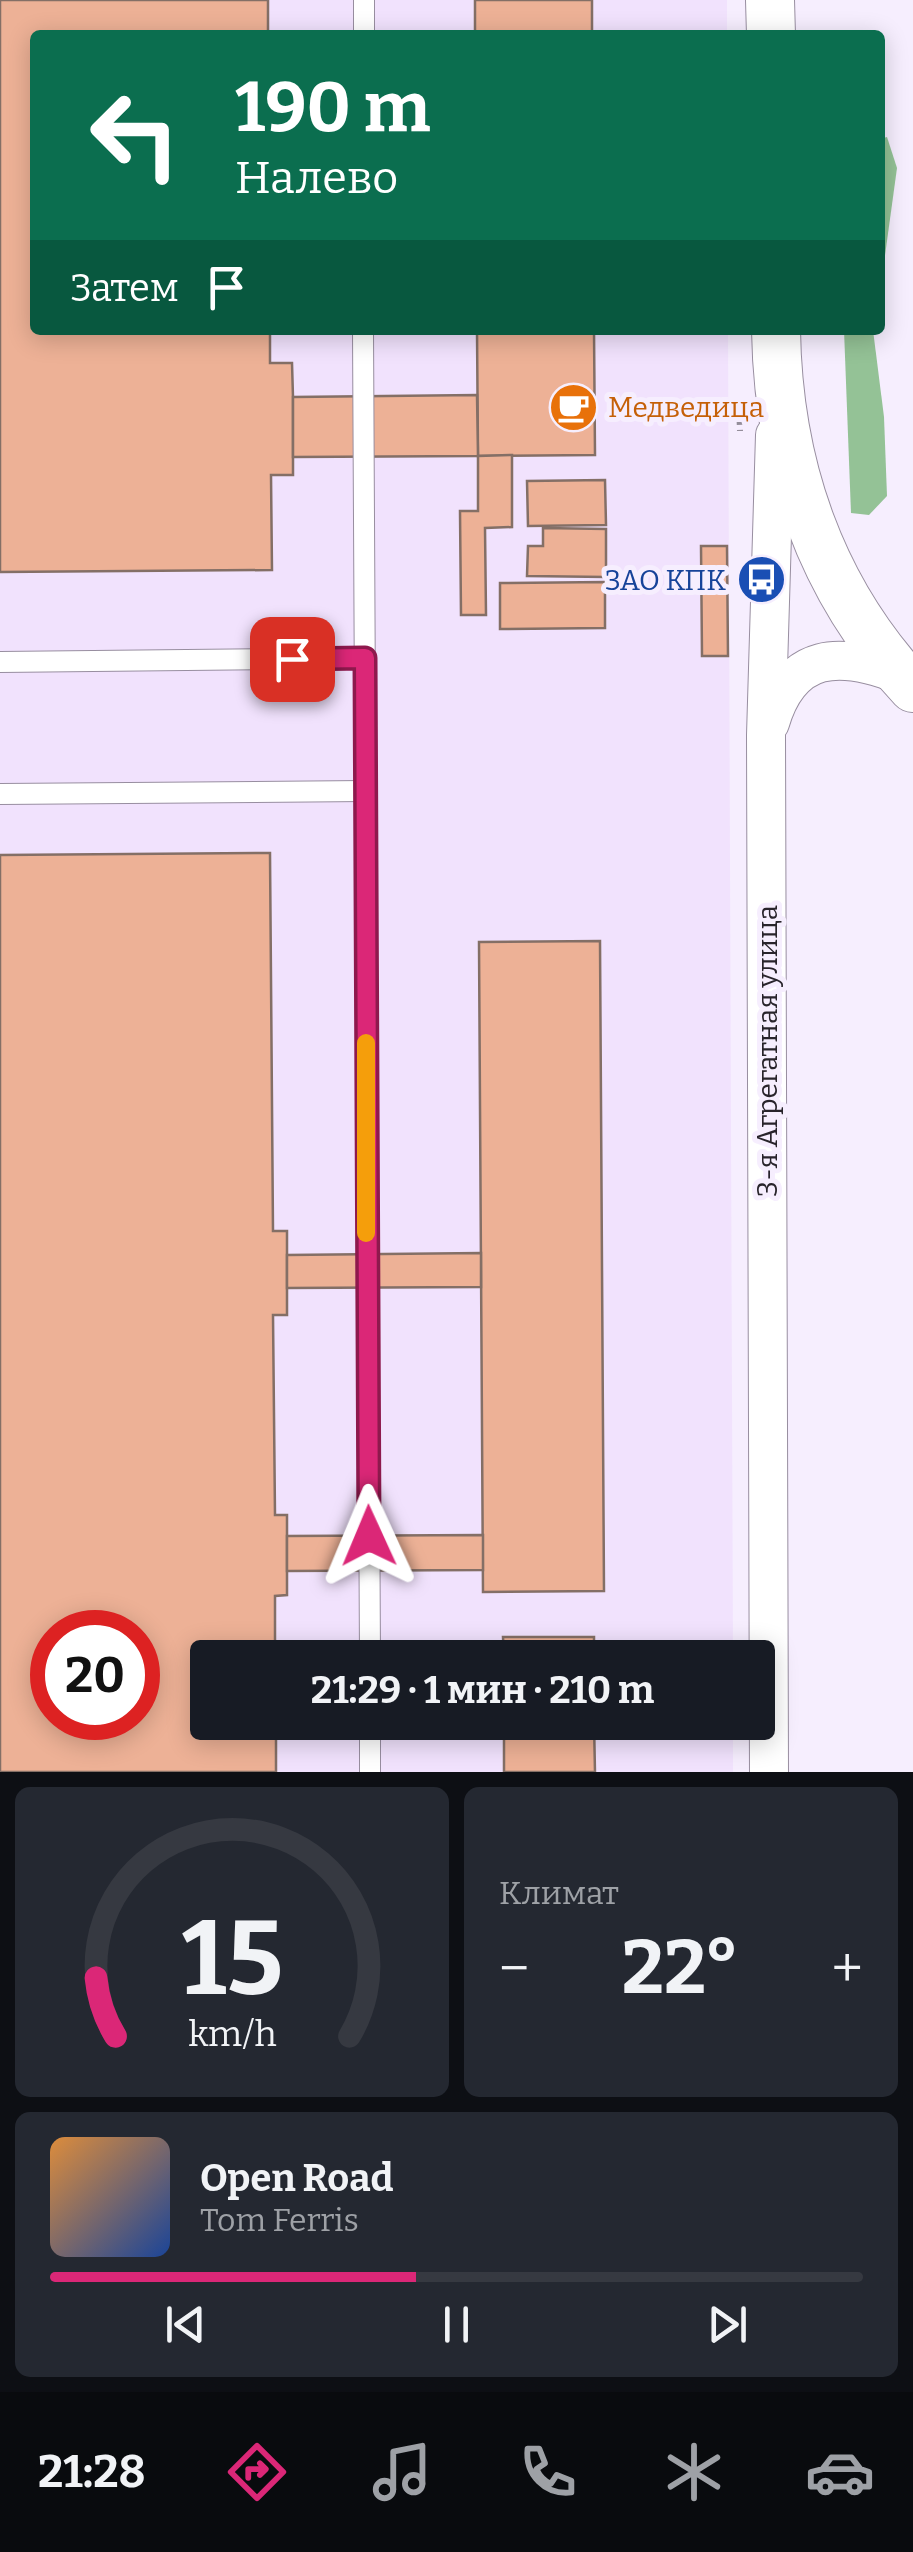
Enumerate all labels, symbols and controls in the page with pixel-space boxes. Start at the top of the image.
text: 190 m [235,66,430,150]
icon: left [70,70,200,200]
text: Налево [235,151,398,205]
icon: arrive [199,260,254,315]
text: Затем [70,265,179,311]
cafe icon: Медведица [547,381,599,433]
place label: Медведица [608,391,764,424]
bus stop icon: ЗАО КПК [735,554,787,606]
place label: ЗАО КПК [605,564,726,597]
pin [250,617,335,702]
icon: arrive [265,632,320,687]
street label: 3-я Агрегатная улица [751,905,784,1197]
position arrow [317,1484,421,1588]
speed limit sign: 20 [30,1610,160,1740]
text: 21:29 · 1 мин · 210 m [311,1667,654,1713]
text: Климат [499,1874,619,1912]
text: 15 [181,1897,283,2022]
text: 22° [622,1923,739,2013]
text: − [499,1936,529,2002]
text: + [832,1936,863,2002]
text: km/h [188,2013,276,2055]
text: Open Road [200,2155,393,2201]
text: Tom Ferris [200,2201,359,2239]
icon: previous [158,2297,213,2352]
icon: pause [429,2297,484,2352]
icon: next [700,2297,755,2352]
icon: directions [222,2437,292,2507]
icon: music [367,2437,437,2507]
icon: phone [513,2437,583,2507]
icon: climate [659,2437,729,2507]
icon: car [805,2437,875,2507]
text: 21:28 [38,2445,146,2499]

